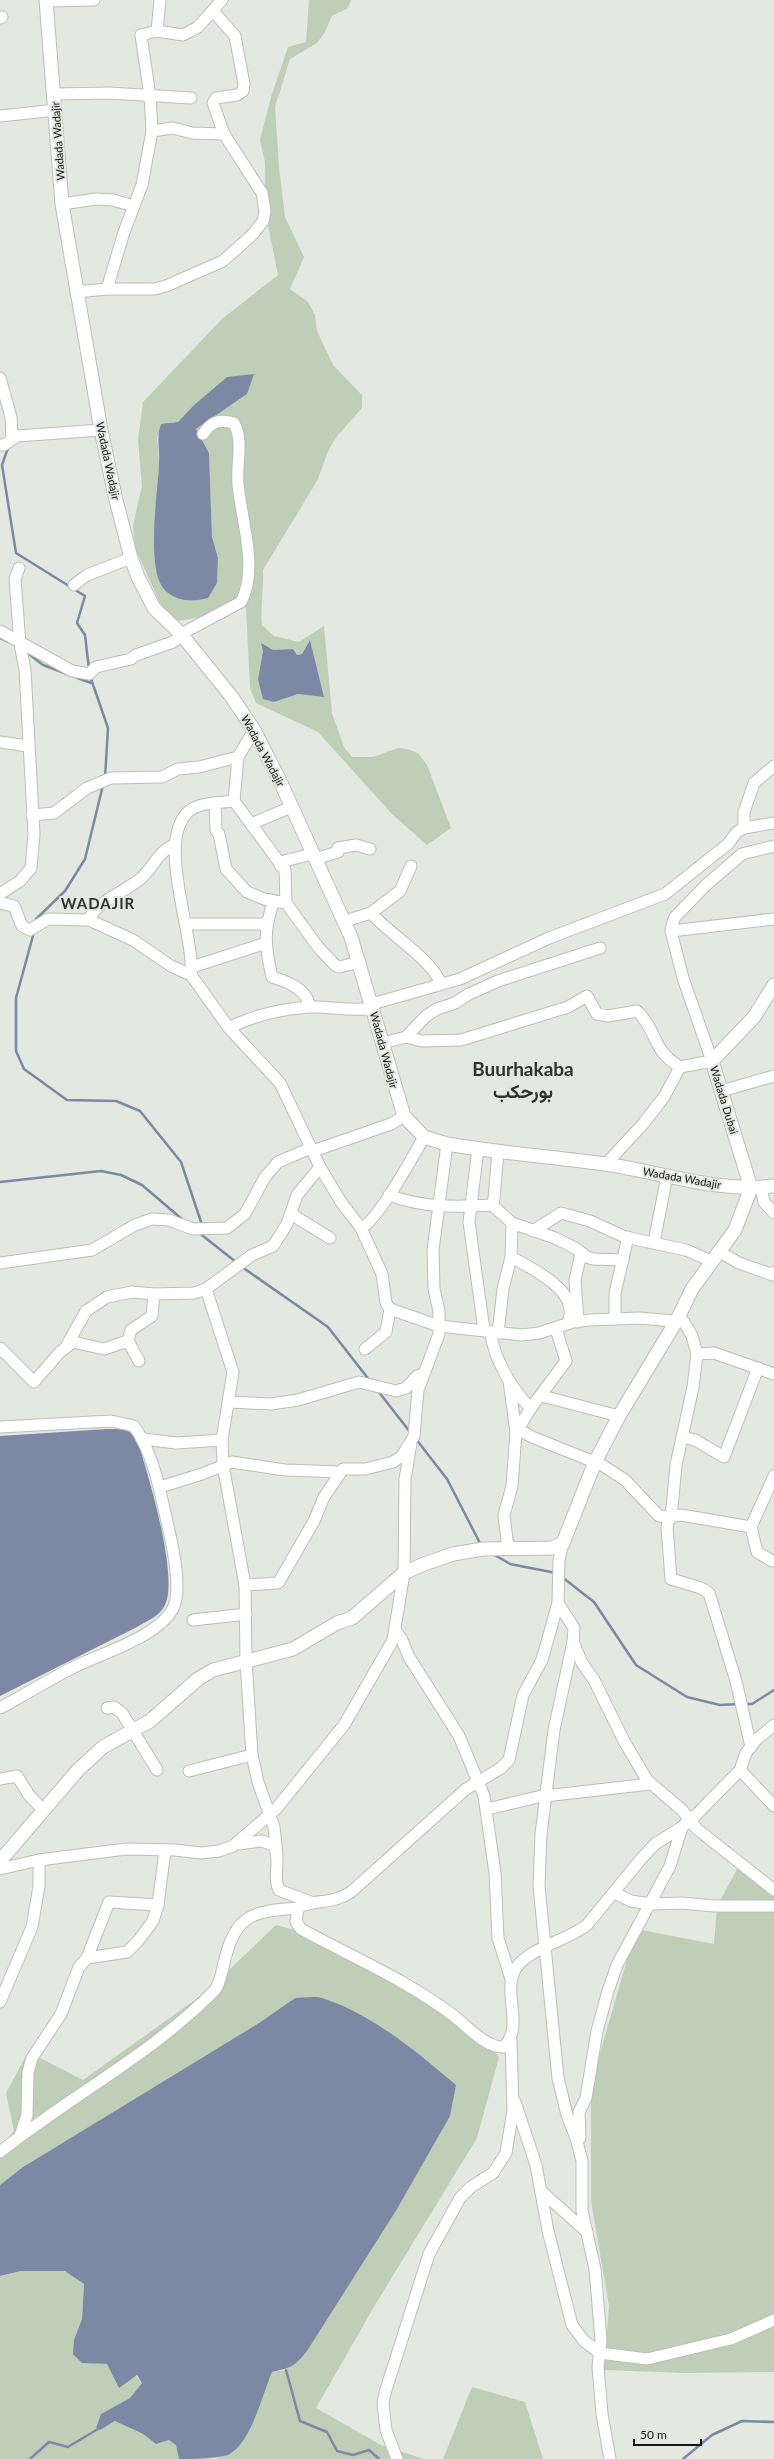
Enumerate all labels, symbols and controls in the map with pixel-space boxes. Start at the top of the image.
street label: Wadada Wadajir [48,101,67,181]
street label: Wadada Wadajir [94,421,123,501]
street label: Wadada Wadajir [239,713,288,789]
district label: WADAJIR [61,894,135,912]
street label: Wadada Wadajir [368,1010,401,1090]
district label: Buurhakaba بورحكب [472,1057,574,1104]
street label: Wadada Dubai [708,1064,741,1136]
street label: Wadada Wadajir [642,1164,722,1191]
scale bar [634,2421,701,2447]
text: 50 m [640,2427,667,2442]

